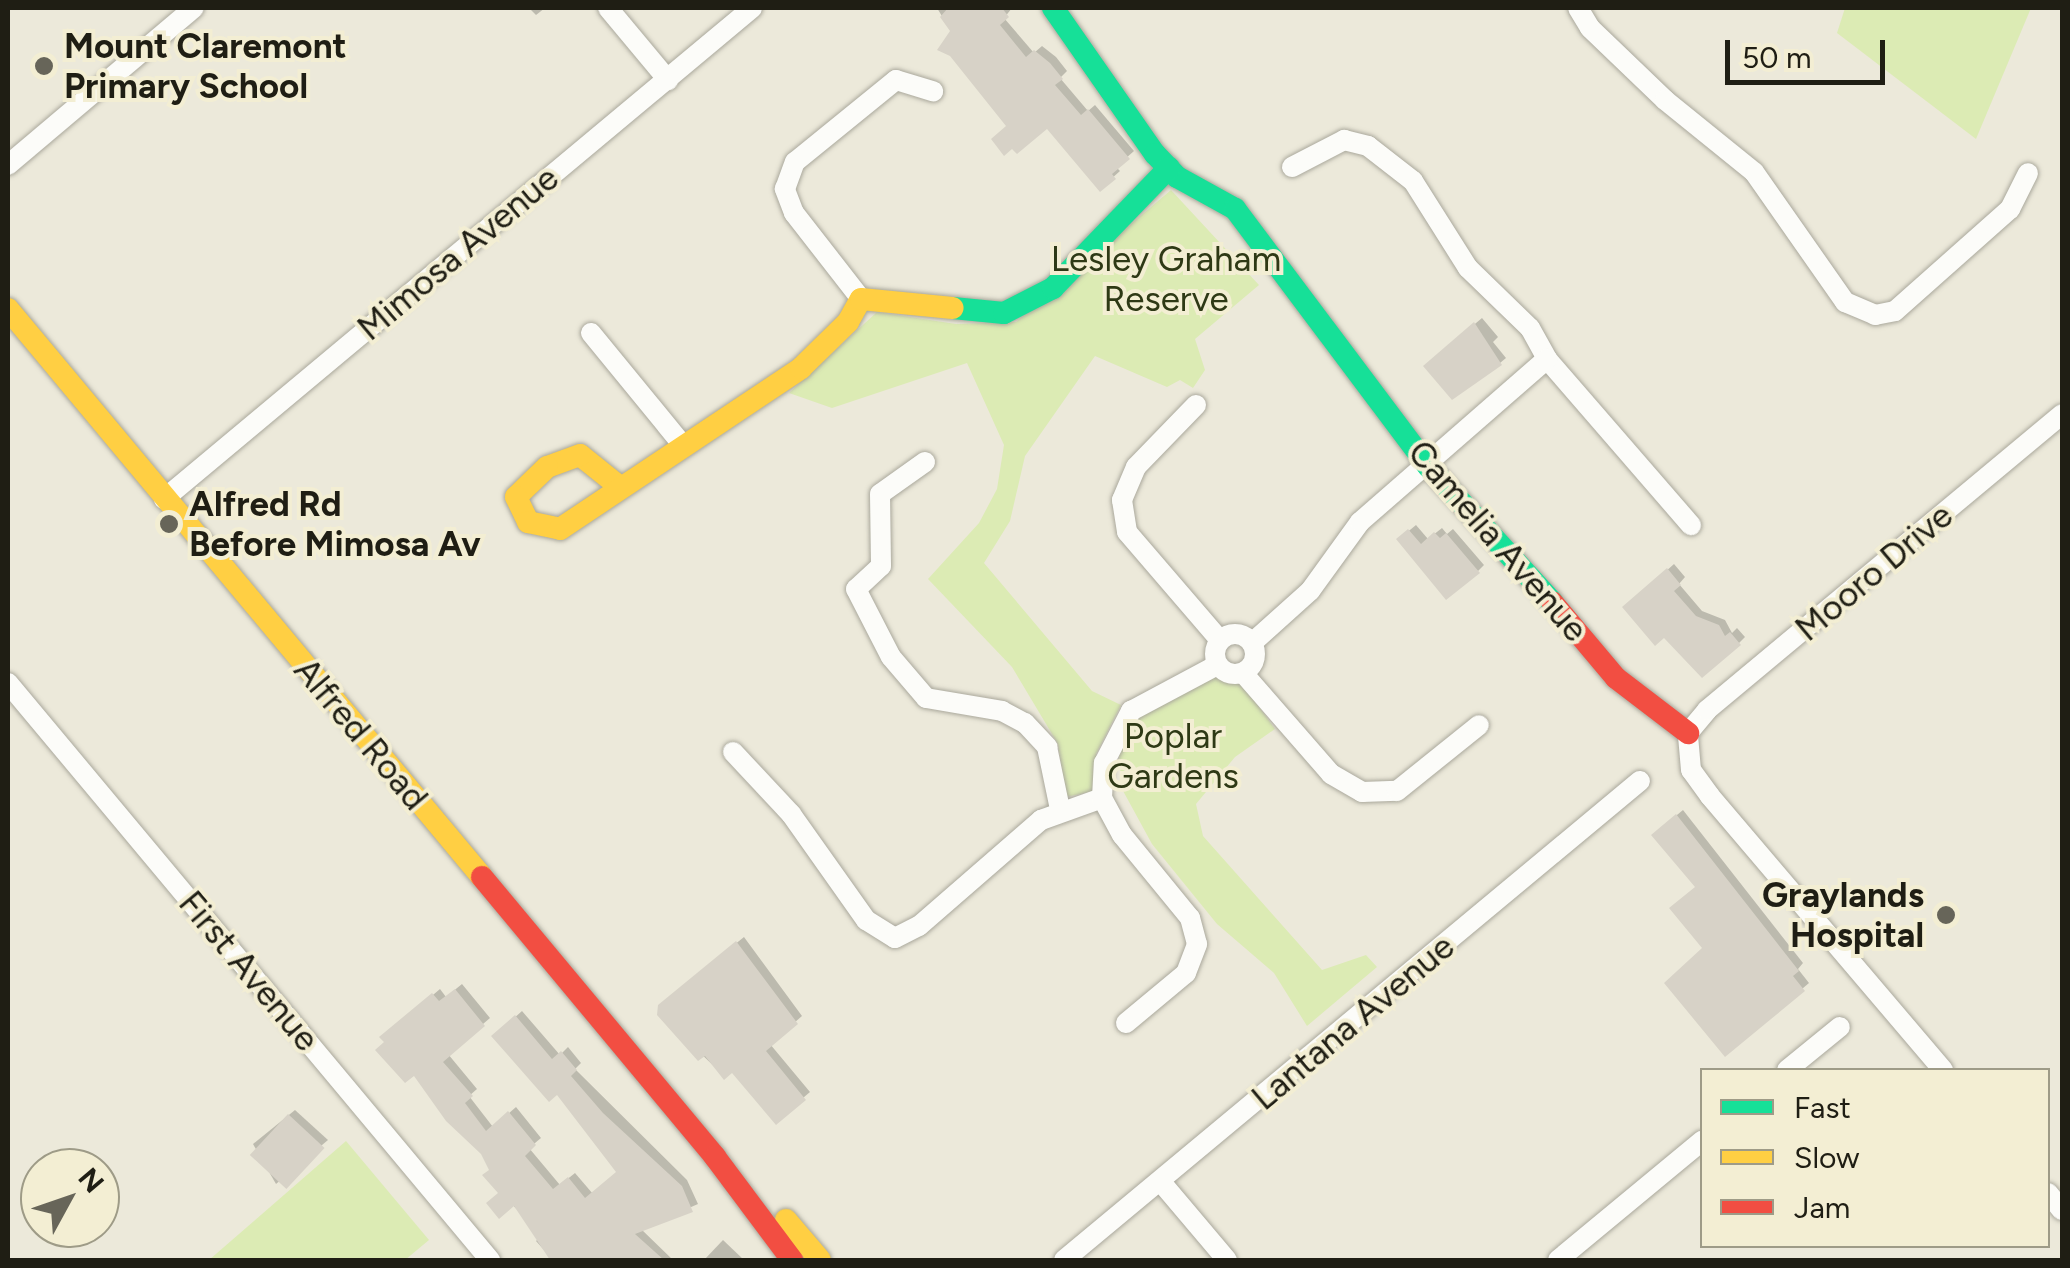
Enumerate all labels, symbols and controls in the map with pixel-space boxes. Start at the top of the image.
scale bar [1730,20,1890,82]
place label: Mount Claremont Primary School [64,25,347,107]
text: 50 m [1742,39,1811,76]
marker: Mount Claremont Primary School [33,55,55,77]
street label: Mimosa Avenue [349,157,567,349]
park label: Lesley Graham Reserve [1051,238,1281,320]
street label: Camelia Avenue [1399,432,1597,650]
place label: Alfred Rd Before Mimosa Av [189,483,481,565]
street label: Mooro Drive [1787,494,1961,650]
marker: Alfred Rd Before Mimosa Av [158,513,180,535]
street label: Alfred Road [285,650,437,818]
park label: Poplar Gardens [1107,715,1239,797]
place label: Graylands Hospital [1762,874,1924,956]
street label: First Avenue [170,883,328,1059]
marker: Graylands Hospital [1933,902,1959,928]
street label: Lantana Avenue [1243,925,1463,1119]
legend [1700,1068,2050,1248]
text: Fast [1794,1089,1851,1126]
text: Slow [1794,1139,1860,1176]
north arrow [20,1148,120,1248]
text: N [71,1161,111,1199]
text: Jam [1794,1189,1850,1226]

